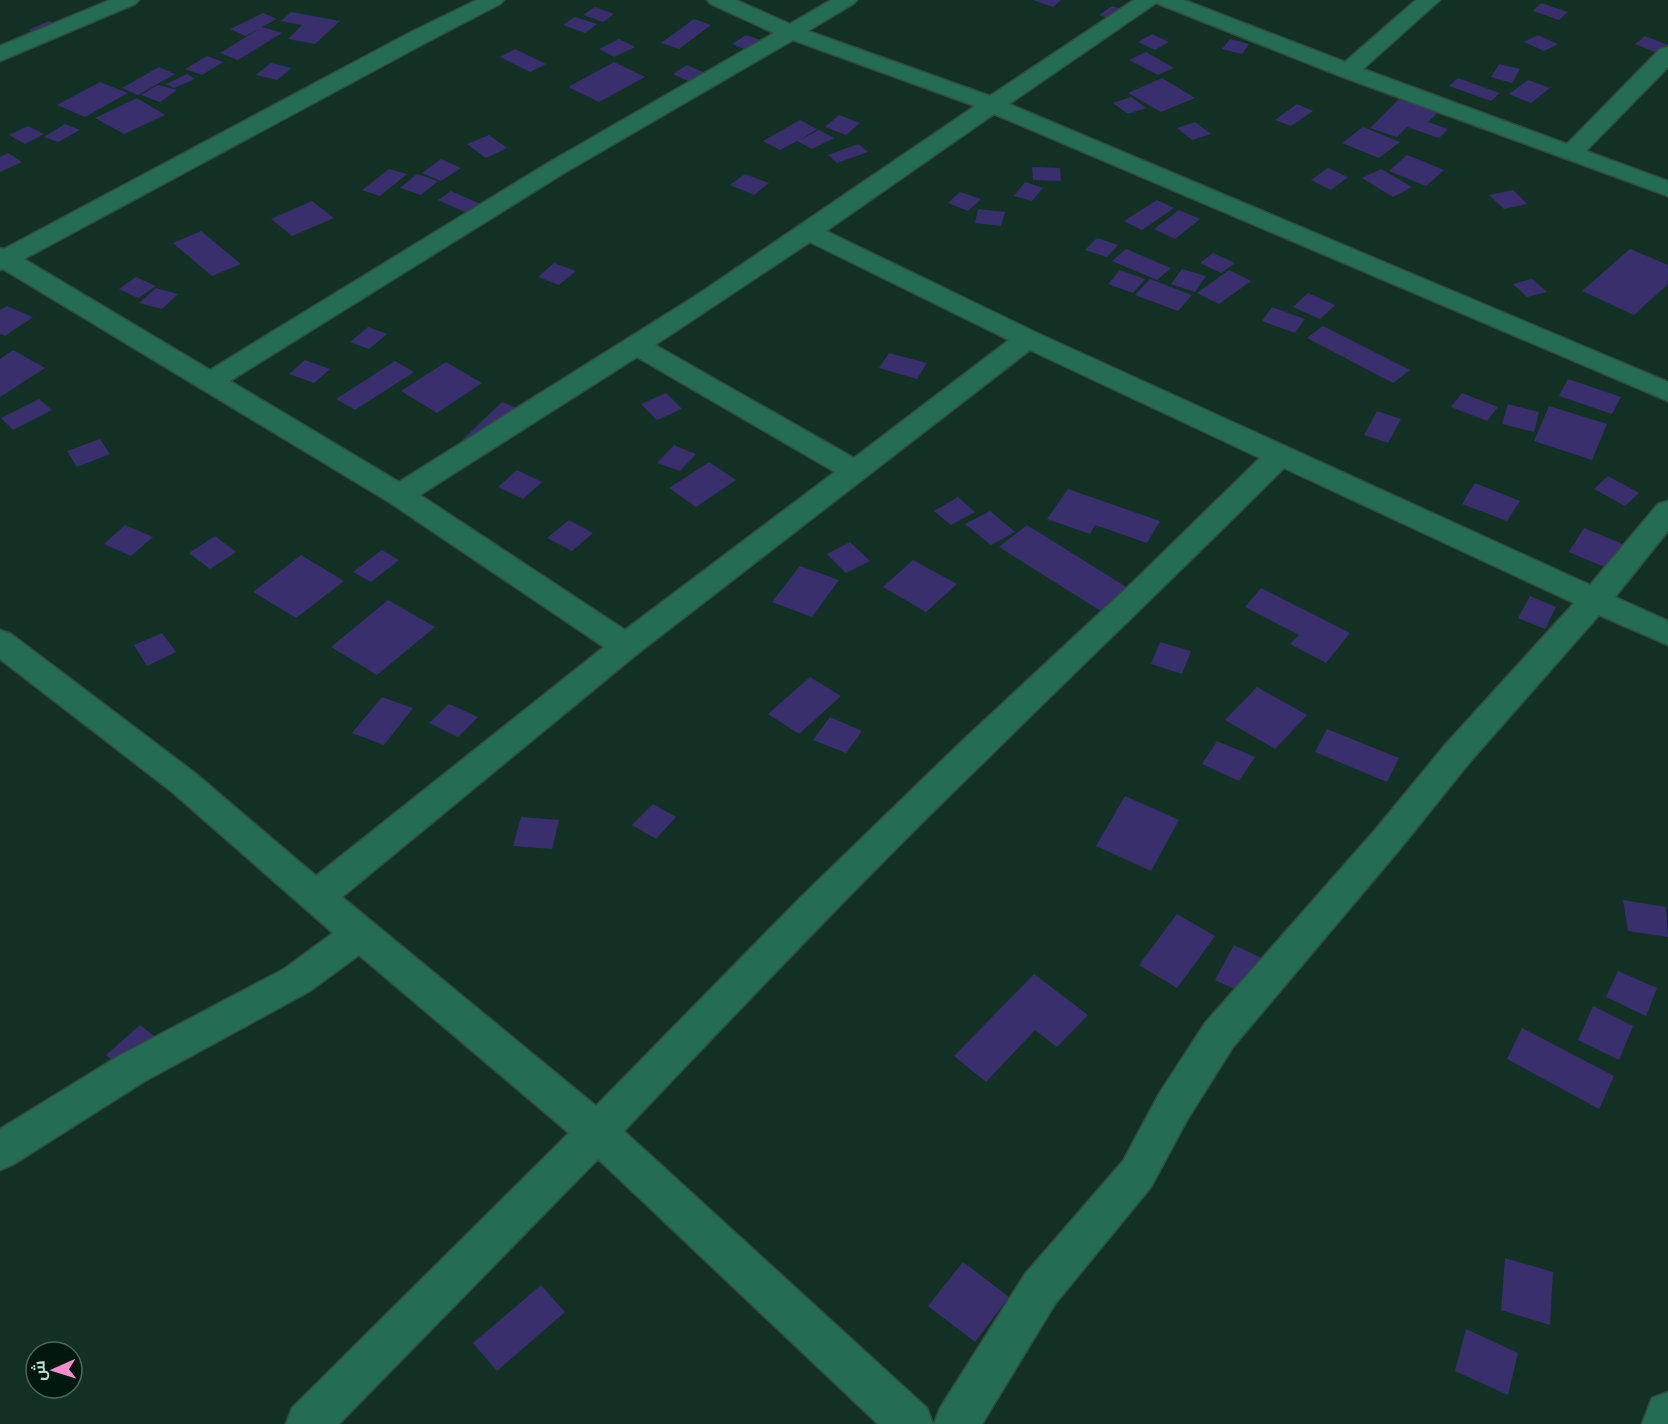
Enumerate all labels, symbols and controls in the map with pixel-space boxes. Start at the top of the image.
north arrow [24,1340,84,1400]
text: ش [28,1360,50,1382]

